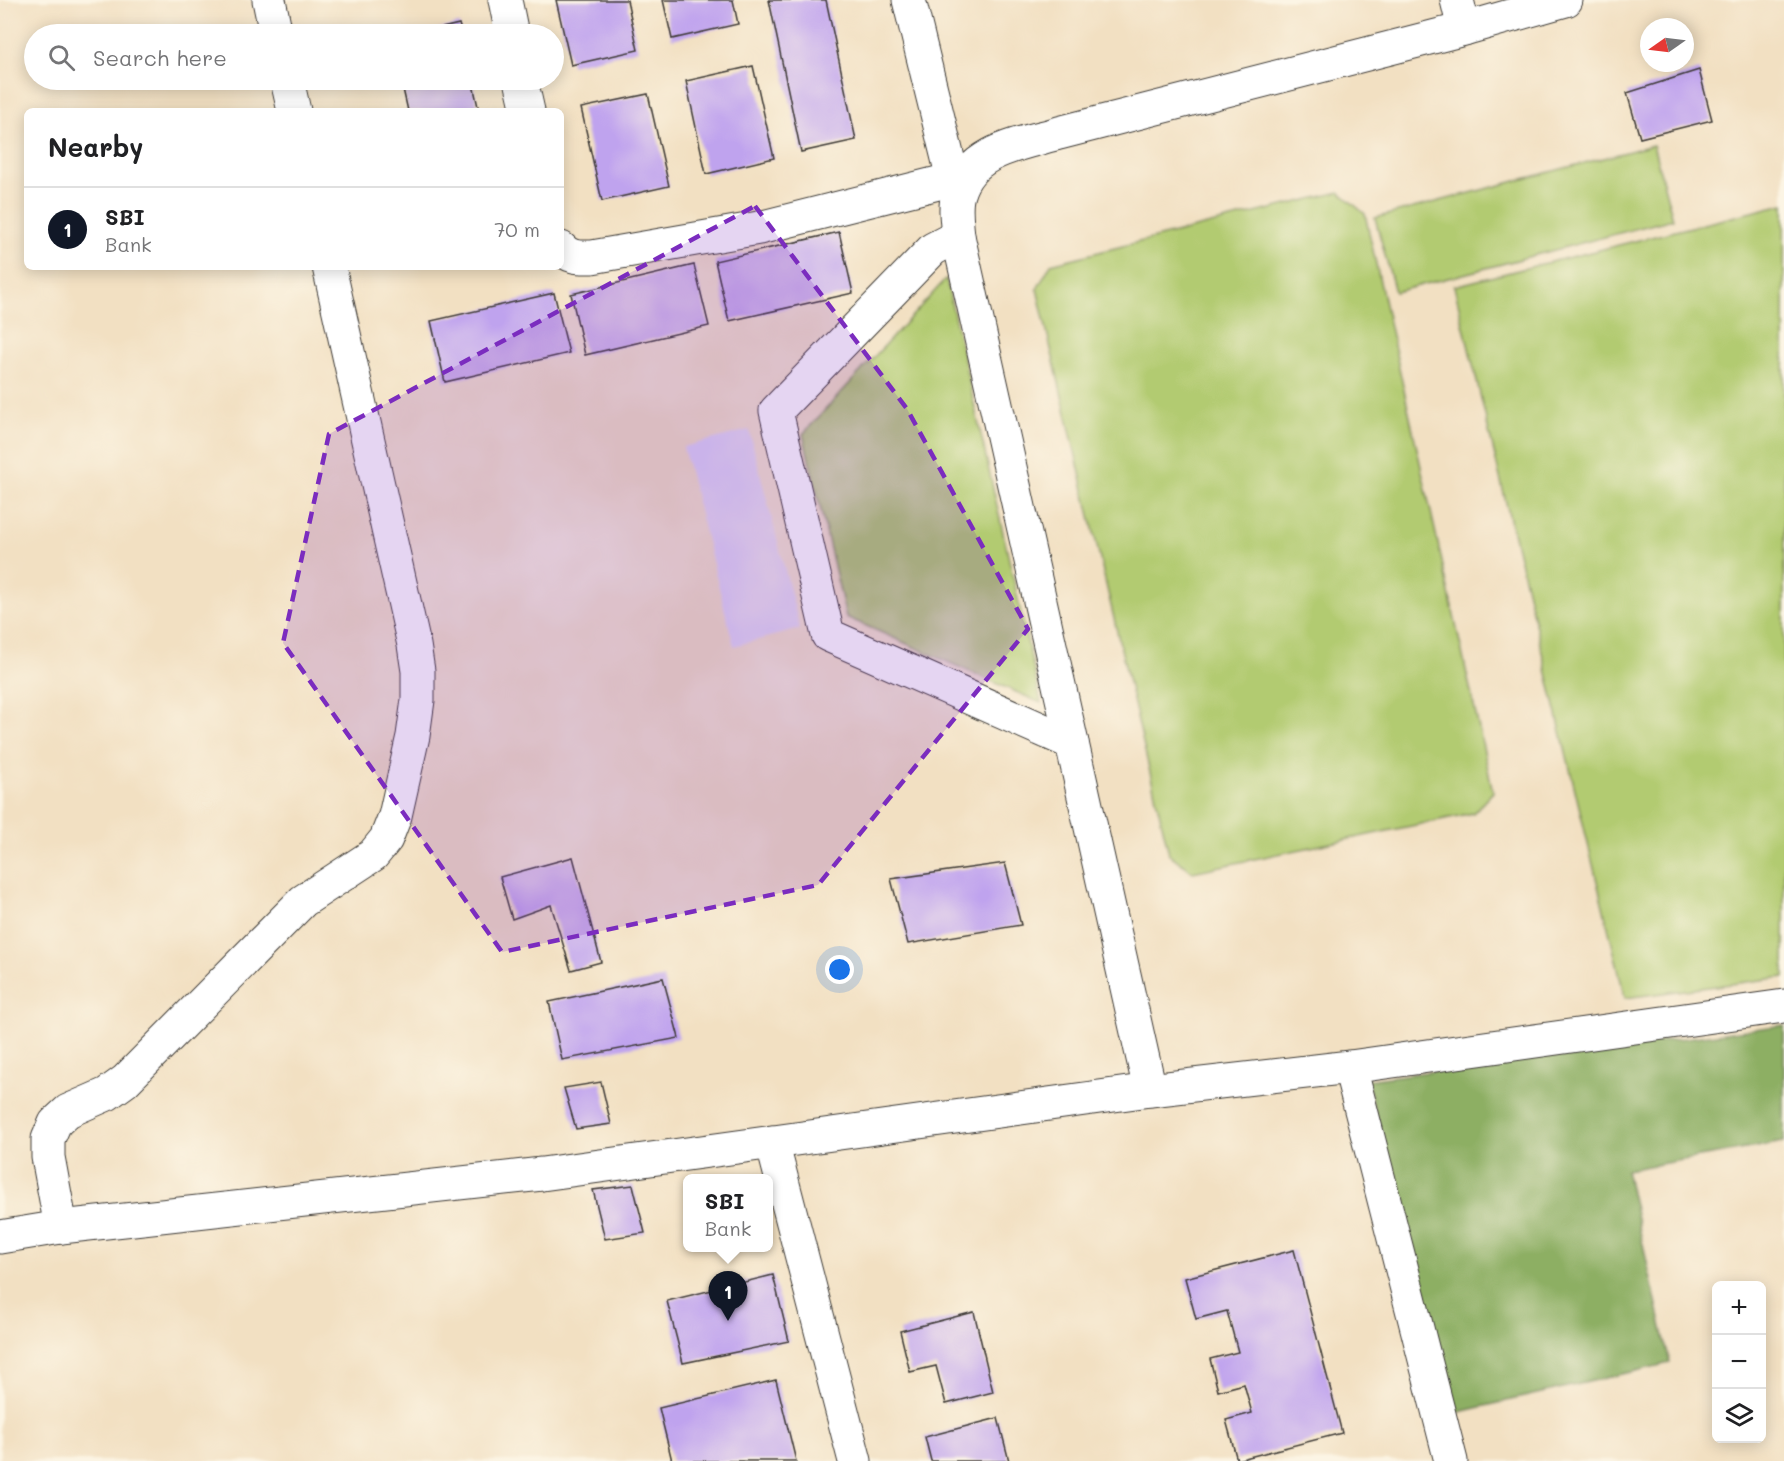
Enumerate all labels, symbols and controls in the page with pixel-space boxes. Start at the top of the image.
north arrow [1640,18,1694,72]
search box [24,24,564,90]
icon: search [45,41,78,74]
text: Search here [93,43,227,72]
text: Nearby [48,130,143,164]
text: SBI [105,202,145,231]
text: 1 [63,216,72,242]
text: 70 m [494,216,540,242]
text: Bank [105,231,152,257]
your location [825,955,854,984]
popup [683,1174,773,1252]
text: SBI [705,1186,745,1215]
text: Bank [705,1215,751,1241]
pin: 1 [708,1272,748,1321]
map controls [1712,1281,1766,1443]
button: + [1712,1281,1766,1335]
button: − [1712,1335,1766,1389]
button: layers [1712,1389,1766,1443]

